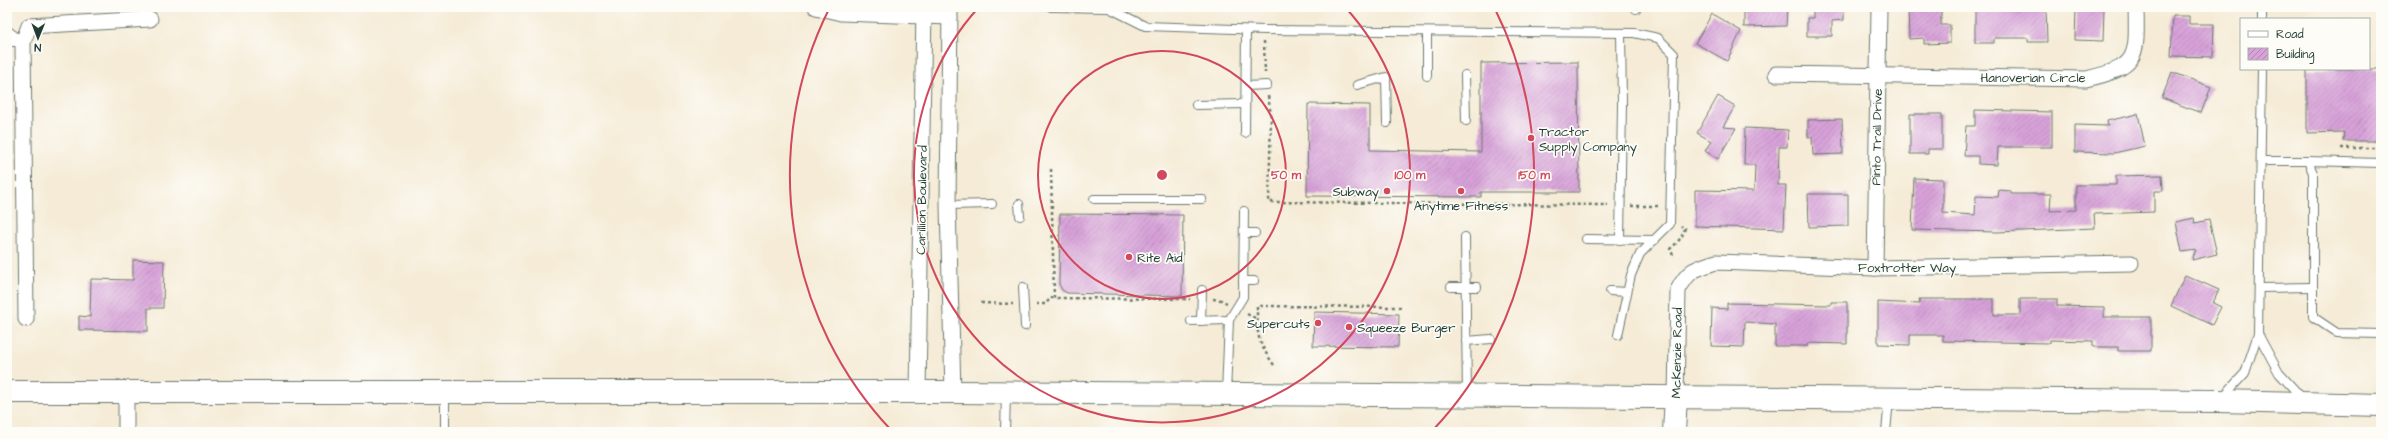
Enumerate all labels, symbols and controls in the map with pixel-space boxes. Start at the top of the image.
north arrow [18,18,58,58]
legend [2240,18,2370,70]
text: Road [2276,26,2304,43]
text: N [34,40,41,55]
text: Building [2276,46,2314,64]
street label: Hanoverian Circle [1980,69,2086,87]
street label: Pinto Trail Drive [1867,88,1887,186]
place label: Tractor Supply Company [1539,123,1637,157]
marker: Tractor Supply Company [1526,133,1536,143]
street label: Carillion Boulevard [912,145,932,255]
text: 50 m [1271,167,1302,184]
text: 100 m [1395,167,1426,184]
text: 150 m [1518,167,1551,184]
centre of rings [1155,168,1169,182]
place label: Subway [1332,183,1379,202]
marker: Subway [1382,186,1392,196]
marker: Anytime Fitness [1456,186,1466,196]
place label: Anytime Fitness [1414,197,1509,216]
place label: Rite Aid [1137,249,1183,267]
marker: Rite Aid [1124,252,1134,262]
street label: Foxtrotter Way [1858,259,1956,278]
street label: McKenzie Road [1667,307,1687,399]
place label: Supercuts [1247,315,1310,333]
marker: Supercuts [1313,318,1323,328]
place label: Squeeze Burger [1357,319,1455,338]
marker: Squeeze Burger [1344,322,1354,332]

